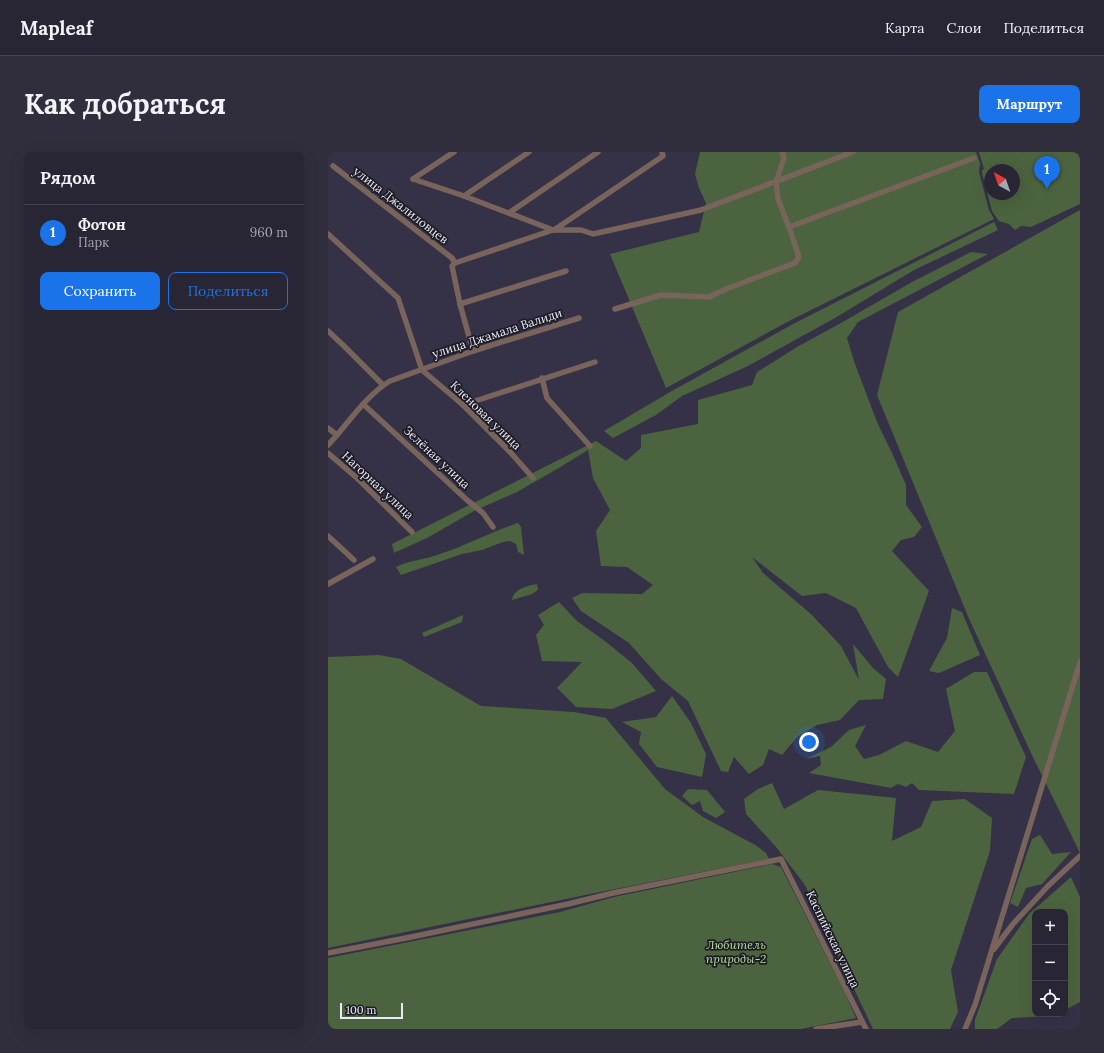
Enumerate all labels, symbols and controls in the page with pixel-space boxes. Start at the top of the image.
text: Mapleaf [20,16,93,40]
text: Карта [885,19,924,37]
text: Слои [946,19,981,37]
text: Поделиться [1003,19,1084,37]
button: Маршрут [979,85,1080,123]
text: Как добраться [24,86,226,122]
pin: 1 [1034,156,1060,189]
street label: улица Джалиловцев [350,163,452,247]
north arrow [984,164,1020,200]
text: Рядом [40,167,96,189]
text: Фотон [78,215,126,234]
text: 1 [50,224,56,241]
text: 960 m [250,224,288,241]
text: Парк [78,234,109,251]
button: Сохранить [40,272,160,310]
button: Поделиться [168,272,288,310]
street label: улица Джамала Валиди [430,305,564,361]
street label: Кленовая улица [447,377,525,453]
street label: Зелёная улица [401,422,473,492]
street label: Нагорная улица [339,448,417,522]
your location [799,732,819,752]
street label: Каспийская улица [803,888,863,990]
map controls [1032,909,1068,1017]
button: + [1032,909,1068,945]
park label: Любитель природы-2 [706,937,766,966]
button: − [1032,945,1068,981]
button: locate [1032,981,1068,1017]
scale bar [340,1001,403,1020]
text: 100 m [346,1003,376,1017]

